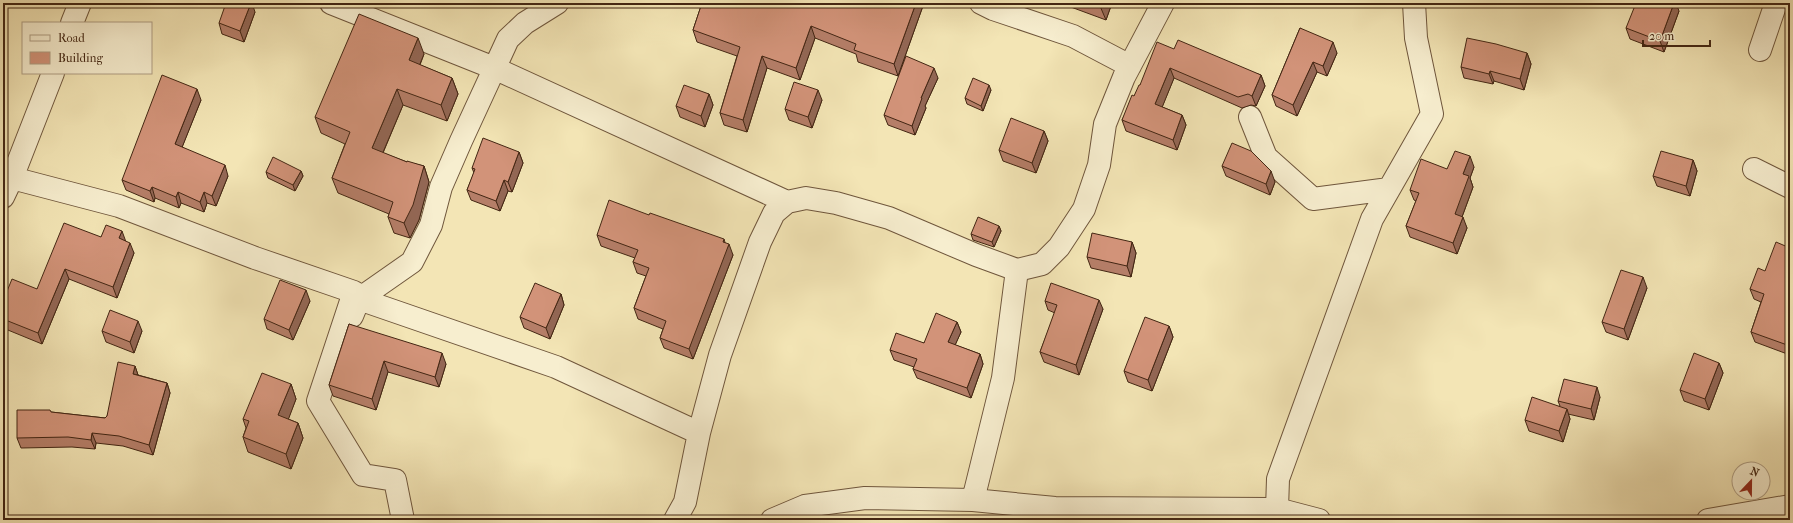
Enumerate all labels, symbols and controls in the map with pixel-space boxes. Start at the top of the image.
legend [22,22,152,74]
scale bar [1643,22,1710,48]
text: 20 m [1649,29,1674,43]
text: Road [58,31,85,45]
text: Building [58,51,103,65]
north arrow [1731,461,1771,501]
text: N [1748,465,1761,480]

